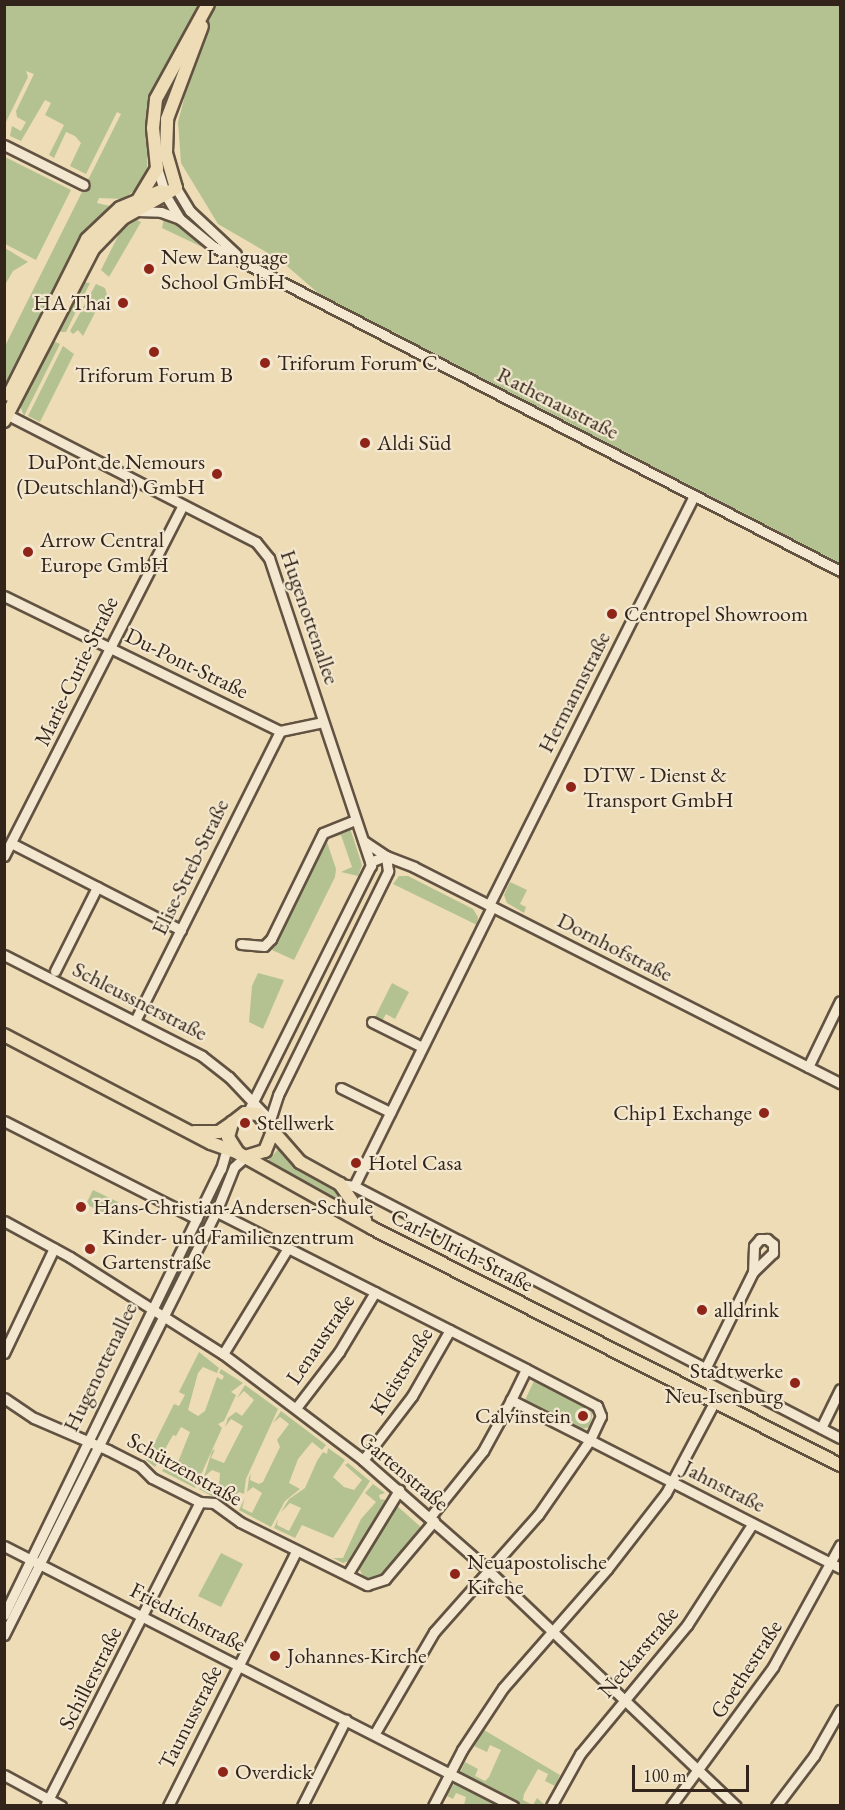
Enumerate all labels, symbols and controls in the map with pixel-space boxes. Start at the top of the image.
place label: New Language School GmbH [161,243,288,294]
marker: New Language School GmbH [142,262,156,276]
place label: HA Thai [33,290,111,316]
marker: HA Thai [116,296,130,310]
marker: Triforum Forum B [147,345,161,359]
place label: Triforum Forum C [277,350,438,376]
marker: Triforum Forum C [258,356,272,370]
street label: Rathenaustraße [493,361,623,445]
place label: Triforum Forum B [75,362,233,388]
place label: Aldi Süd [377,430,451,456]
marker: Aldi Süd [358,436,372,450]
place label: DuPont de Nemours (Deutschland) GmbH [17,448,205,500]
marker: DuPont de Nemours (Deutschland) GmbH [210,467,224,481]
place label: Arrow Central Europe GmbH [40,526,169,578]
marker: Arrow Central Europe GmbH [21,545,35,559]
street label: Hugenottenallee [275,546,345,688]
street label: Marie-Curie-Straße [28,592,124,750]
place label: Centropel Showroom [624,601,808,627]
marker: Centropel Showroom [605,607,619,621]
street label: Du-Pont-Straße [121,622,253,704]
street label: Hermannstraße [532,627,616,757]
place label: DTW - Dienst & Transport GmbH [583,761,734,812]
marker: DTW - Dienst & Transport GmbH [564,780,578,794]
street label: Elise-Streb-Straße [146,795,234,939]
street label: Dornhofstraße [553,907,677,987]
street label: Schleussnerstraße [68,956,212,1046]
place label: Chip1 Exchange [613,1100,752,1126]
marker: Chip1 Exchange [757,1106,771,1120]
place label: Stellwerk [257,1110,334,1136]
marker: Stellwerk [238,1116,252,1130]
place label: Hotel Casa [368,1150,462,1176]
marker: Hotel Casa [349,1156,363,1170]
place label: Hans-Christian-Andersen-Schule [93,1194,373,1220]
marker: Hans-Christian-Andersen-Schule [74,1200,88,1214]
street label: Carl-Ulrich-Straße [386,1203,538,1297]
place label: Kinder- und Familienzentrum Gartenstraße [102,1223,354,1274]
marker: Kinder- und Familienzentrum Gartenstraße [83,1242,97,1256]
street label: Lenaustraße [280,1289,360,1389]
place label: alldrink [714,1297,779,1323]
street label: Hugenottenallee [57,1298,143,1436]
marker: alldrink [695,1303,709,1317]
street label: Kleiststraße [364,1322,438,1420]
place label: Stadtwerke Neu-Isenburg [665,1357,783,1408]
marker: Stadtwerke Neu-Isenburg [788,1376,802,1390]
place label: Calvinstein [475,1403,571,1429]
marker: Calvinstein [576,1409,590,1423]
street label: Gartenstraße [354,1426,454,1516]
street label: Schützenstraße [123,1427,247,1511]
street label: Jahnstraße [678,1454,770,1518]
place label: Neuapostolische Kirche [467,1548,607,1600]
marker: Neuapostolische Kirche [448,1567,462,1581]
street label: Friedrichstraße [126,1577,250,1657]
street label: Neckarstraße [592,1601,684,1703]
street label: Goethestraße [704,1615,788,1723]
street label: Schillerstraße [53,1622,127,1734]
place label: Johannes-Kirche [287,1643,427,1669]
marker: Johannes-Kirche [268,1649,282,1663]
street label: Taunusstraße [153,1661,227,1773]
scale bar [635,1753,752,1791]
place label: Overdick [235,1759,313,1785]
text: 100 m [643,1764,687,1787]
marker: Overdick [216,1765,230,1779]

